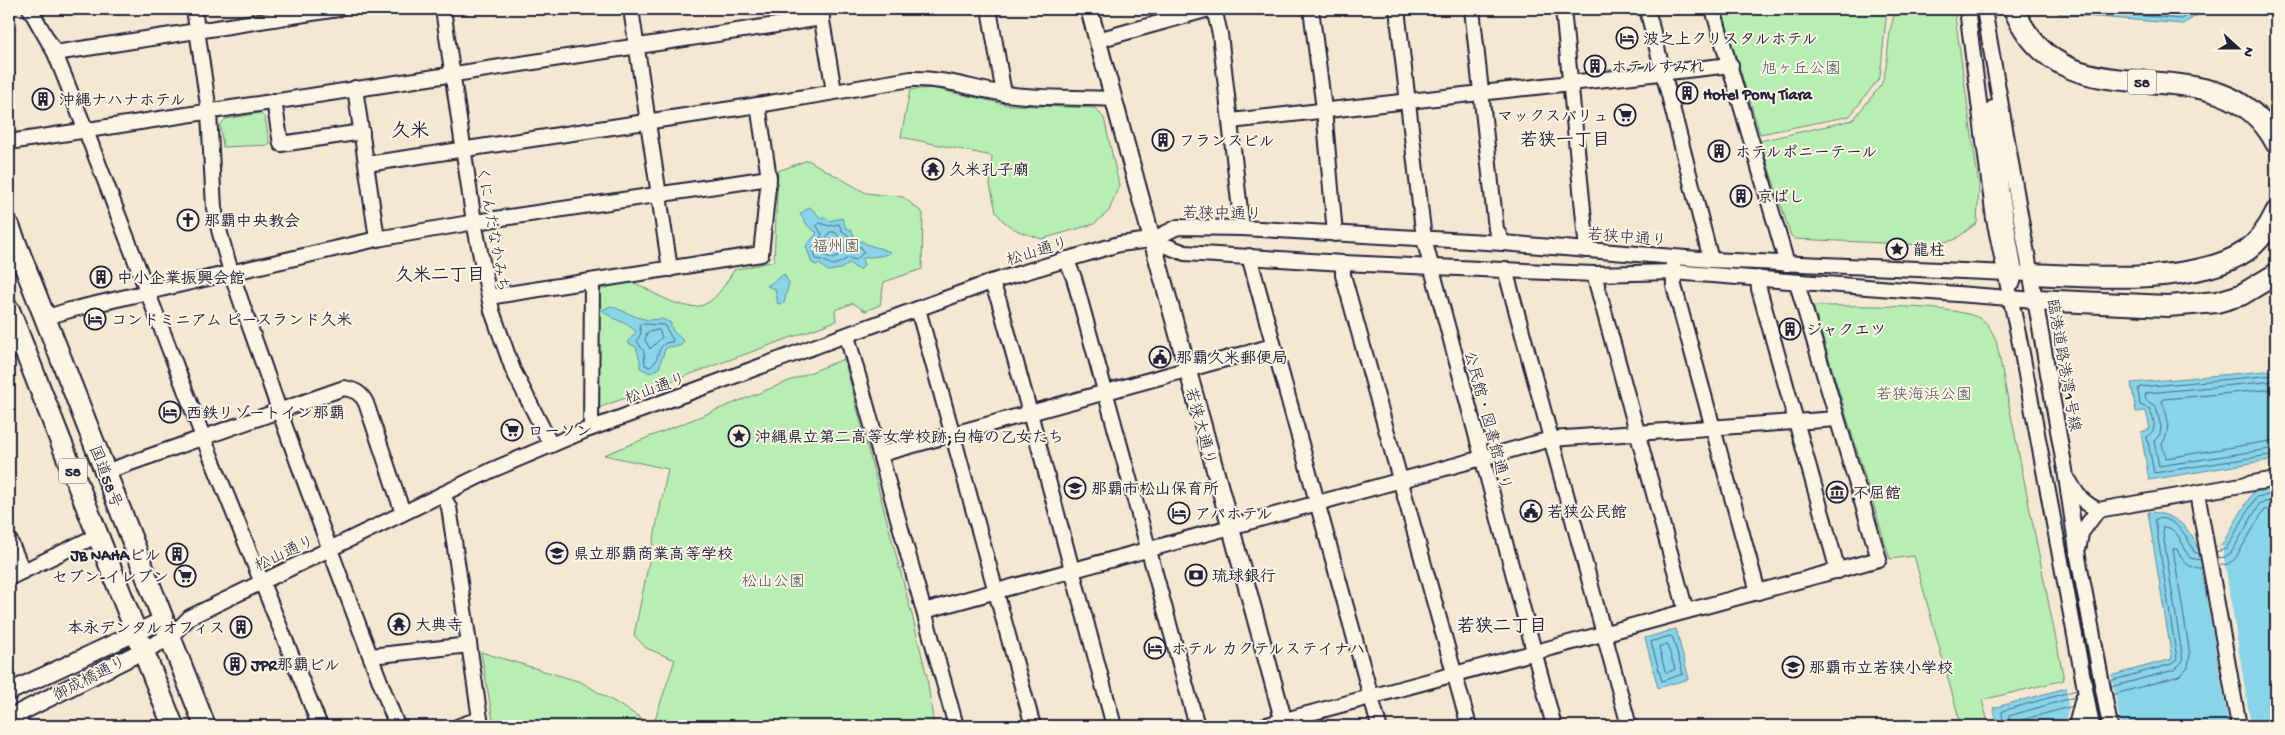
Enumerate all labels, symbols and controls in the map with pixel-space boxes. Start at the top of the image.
north arrow [2212,22,2262,72]
hotel icon: 波之上クリスタルホテル [1615,26,1639,50]
place label: 波之上クリスタルホテル [1643,31,1818,51]
text: N [2238,44,2257,59]
building icon: ホテルすみれ [1583,54,1607,78]
place label: ホテルすみれ [1611,59,1705,79]
park label: 旭ヶ丘公園 [1761,60,1841,80]
road number: 58 [2128,70,2156,94]
building icon: Hotel Pony Tiara [1675,81,1699,105]
building icon: 沖縄ナハナホテル [31,87,55,111]
place label: Hotel Pony Tiara [1703,87,1813,106]
place label: 沖縄ナハナホテル [59,92,186,112]
supermarket icon: マックスバリュ [1613,103,1637,127]
place label: マックスバリュ [1497,109,1609,128]
district label: 久米 [391,120,429,144]
building icon: フランスビル [1151,128,1175,152]
district label: 若狭一丁目 [1520,130,1610,152]
place label: フランスビル [1179,134,1275,153]
building icon: ホテルポニーテール [1707,139,1731,163]
place label: ホテルポニーテール [1735,144,1877,164]
temple icon: 久米孔子廟 [921,157,945,181]
place label: 久米孔子廟 [949,161,1029,182]
street label: くにんだなかみち [470,165,512,294]
building icon: 京ばし [1729,184,1753,208]
place label: 京ばし [1757,188,1805,209]
street label: 若狭中通り [1182,204,1262,226]
church icon: 那覇中央教会 [176,208,200,232]
place label: 那覇中央教会 [204,212,300,233]
street label: 若狭中通り [1586,226,1667,252]
street label: 松山通り [1004,234,1071,272]
place icon: 龍柱 [1885,237,1909,261]
park label: 福州園 [812,238,860,258]
place label: 龍柱 [1913,242,1945,262]
building icon: 中小企業振興会館 [89,265,113,289]
district label: 久米二丁目 [395,265,485,287]
place label: 中小企業振興会館 [117,269,245,290]
street label: 臨港道路港湾1号線 [2041,297,2085,433]
hotel icon: コンドミニアム ピースランド久米 [83,307,107,331]
place label: コンドミニアム ピースランド久米 [111,311,352,332]
building icon: ジャクエツ [1778,317,1802,341]
place label: ジャクエツ [1806,322,1886,342]
public building icon: 那覇久米郵便局 [1148,345,1172,369]
street label: 公民館・図書館通り [1458,348,1515,493]
place label: 那覇久米郵便局 [1176,349,1288,370]
street label: 松山通り [623,369,690,410]
street label: 若狭大通り [1179,386,1219,468]
park label: 若狭海浜公園 [1876,386,1972,406]
hotel icon: 西鉄リゾートイン那覇 [158,400,182,424]
place label: 西鉄リゾートイン那覇 [186,404,345,425]
supermarket icon: ローソン [500,418,524,442]
place label: ローソン [528,424,592,443]
place icon: 沖縄県立第二高等女学校跡;白梅の乙女たち [727,424,751,448]
place label: 沖縄県立第二高等女学校跡;白梅の乙女たち [755,428,1064,449]
street label: 国道58号 [83,443,125,511]
road number: 58 [59,458,87,484]
school or university icon: 那覇市松山保育所 [1063,476,1087,500]
place label: 那覇市松山保育所 [1091,480,1219,501]
museum icon: 不屈館 [1825,480,1849,504]
place label: 不屈館 [1853,485,1901,505]
public building icon: 若狭公民館 [1519,499,1543,523]
hotel icon: アパホテル [1167,501,1191,525]
place label: 若狭公民館 [1547,503,1627,524]
place label: アパホテル [1195,507,1273,526]
street label: 松山通り [252,532,319,577]
school or university icon: 県立那覇商業高等学校 [545,541,569,565]
building icon: JB NAHAビル [165,542,189,566]
place label: 県立那覇商業高等学校 [573,545,733,566]
place label: JB NAHAビル [69,548,161,567]
bank icon: 琉球銀行 [1184,563,1208,587]
supermarket icon: セブン-イレブン [173,564,197,588]
place label: 琉球銀行 [1212,567,1276,588]
place label: セブン-イレブン [52,569,169,589]
park label: 松山公園 [741,573,805,593]
temple icon: 大典寺 [387,612,411,636]
building icon: 本永デンタルオフィス [229,615,253,639]
place label: 大典寺 [415,616,463,637]
district label: 若狭二丁目 [1457,616,1547,638]
place label: 本永デンタルオフィス [67,619,225,640]
hotel icon: ホテル カクテルステイナハ [1143,636,1167,660]
place label: ホテル カクテルステイナハ [1171,641,1366,661]
building icon: JPR那覇ビル [223,652,247,676]
street label: 御成橋通り [50,653,131,707]
school or university icon: 那覇市立若狭小学校 [1781,655,1805,679]
place label: JPR那覇ビル [250,657,340,677]
place label: 那覇市立若狭小学校 [1809,659,1953,680]

